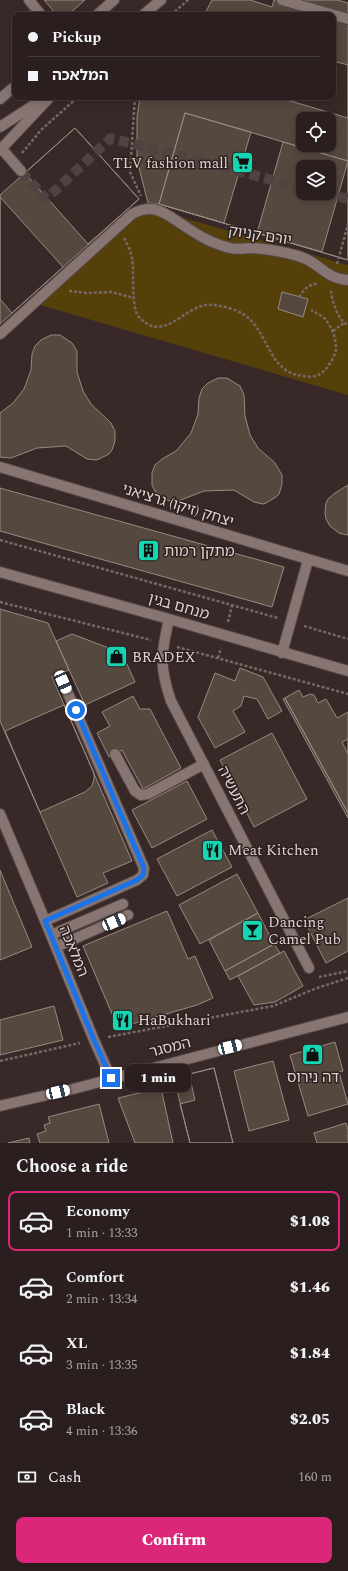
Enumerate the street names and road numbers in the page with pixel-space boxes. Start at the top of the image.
street label: יורם קניוק [227,219,293,252]
street label: יצחק (זיקו) גרציאני [119,478,237,533]
street label: מנחם בגין [146,587,212,626]
street label: התעשיה [211,762,256,819]
street label: המלאכה [53,922,94,980]
street label: המסגר [147,1031,193,1064]

